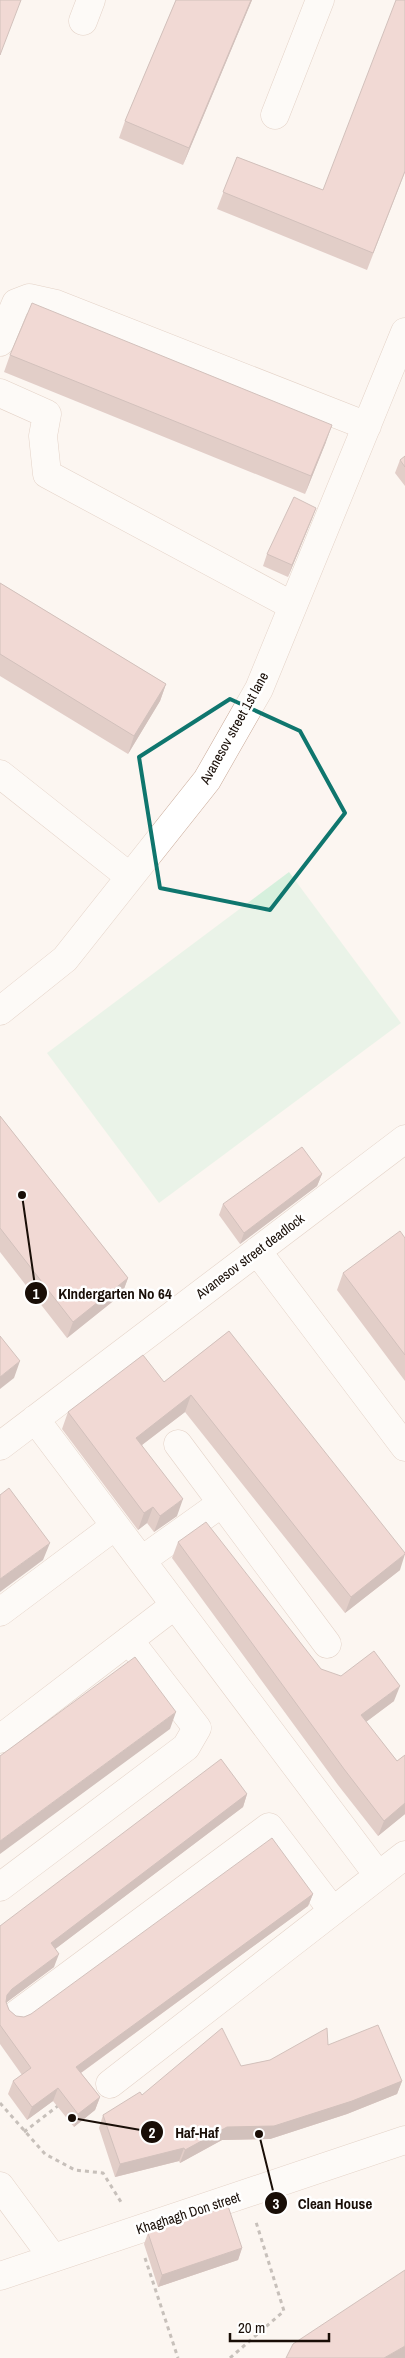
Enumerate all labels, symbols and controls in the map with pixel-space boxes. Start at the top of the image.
street label: Avanesov street 1st lane [195,669,272,788]
street label: Avanesov street deadlock [191,1209,308,1303]
callout: KIndergarten No 64 [24,1278,182,1308]
text: 1 [33,1283,40,1304]
text: KIndergarten No 64 [58,1283,172,1304]
callout: Haf-Haf [140,2117,229,2147]
text: 2 [149,2122,156,2143]
text: Haf-Haf [175,2122,220,2143]
street label: Khaghagh Don street [134,2188,242,2238]
callout: Clean House [263,2188,383,2218]
text: 3 [273,2193,280,2214]
text: Clean House [298,2193,372,2214]
scale bar [230,2310,329,2342]
text: 20 m [238,2317,265,2338]

